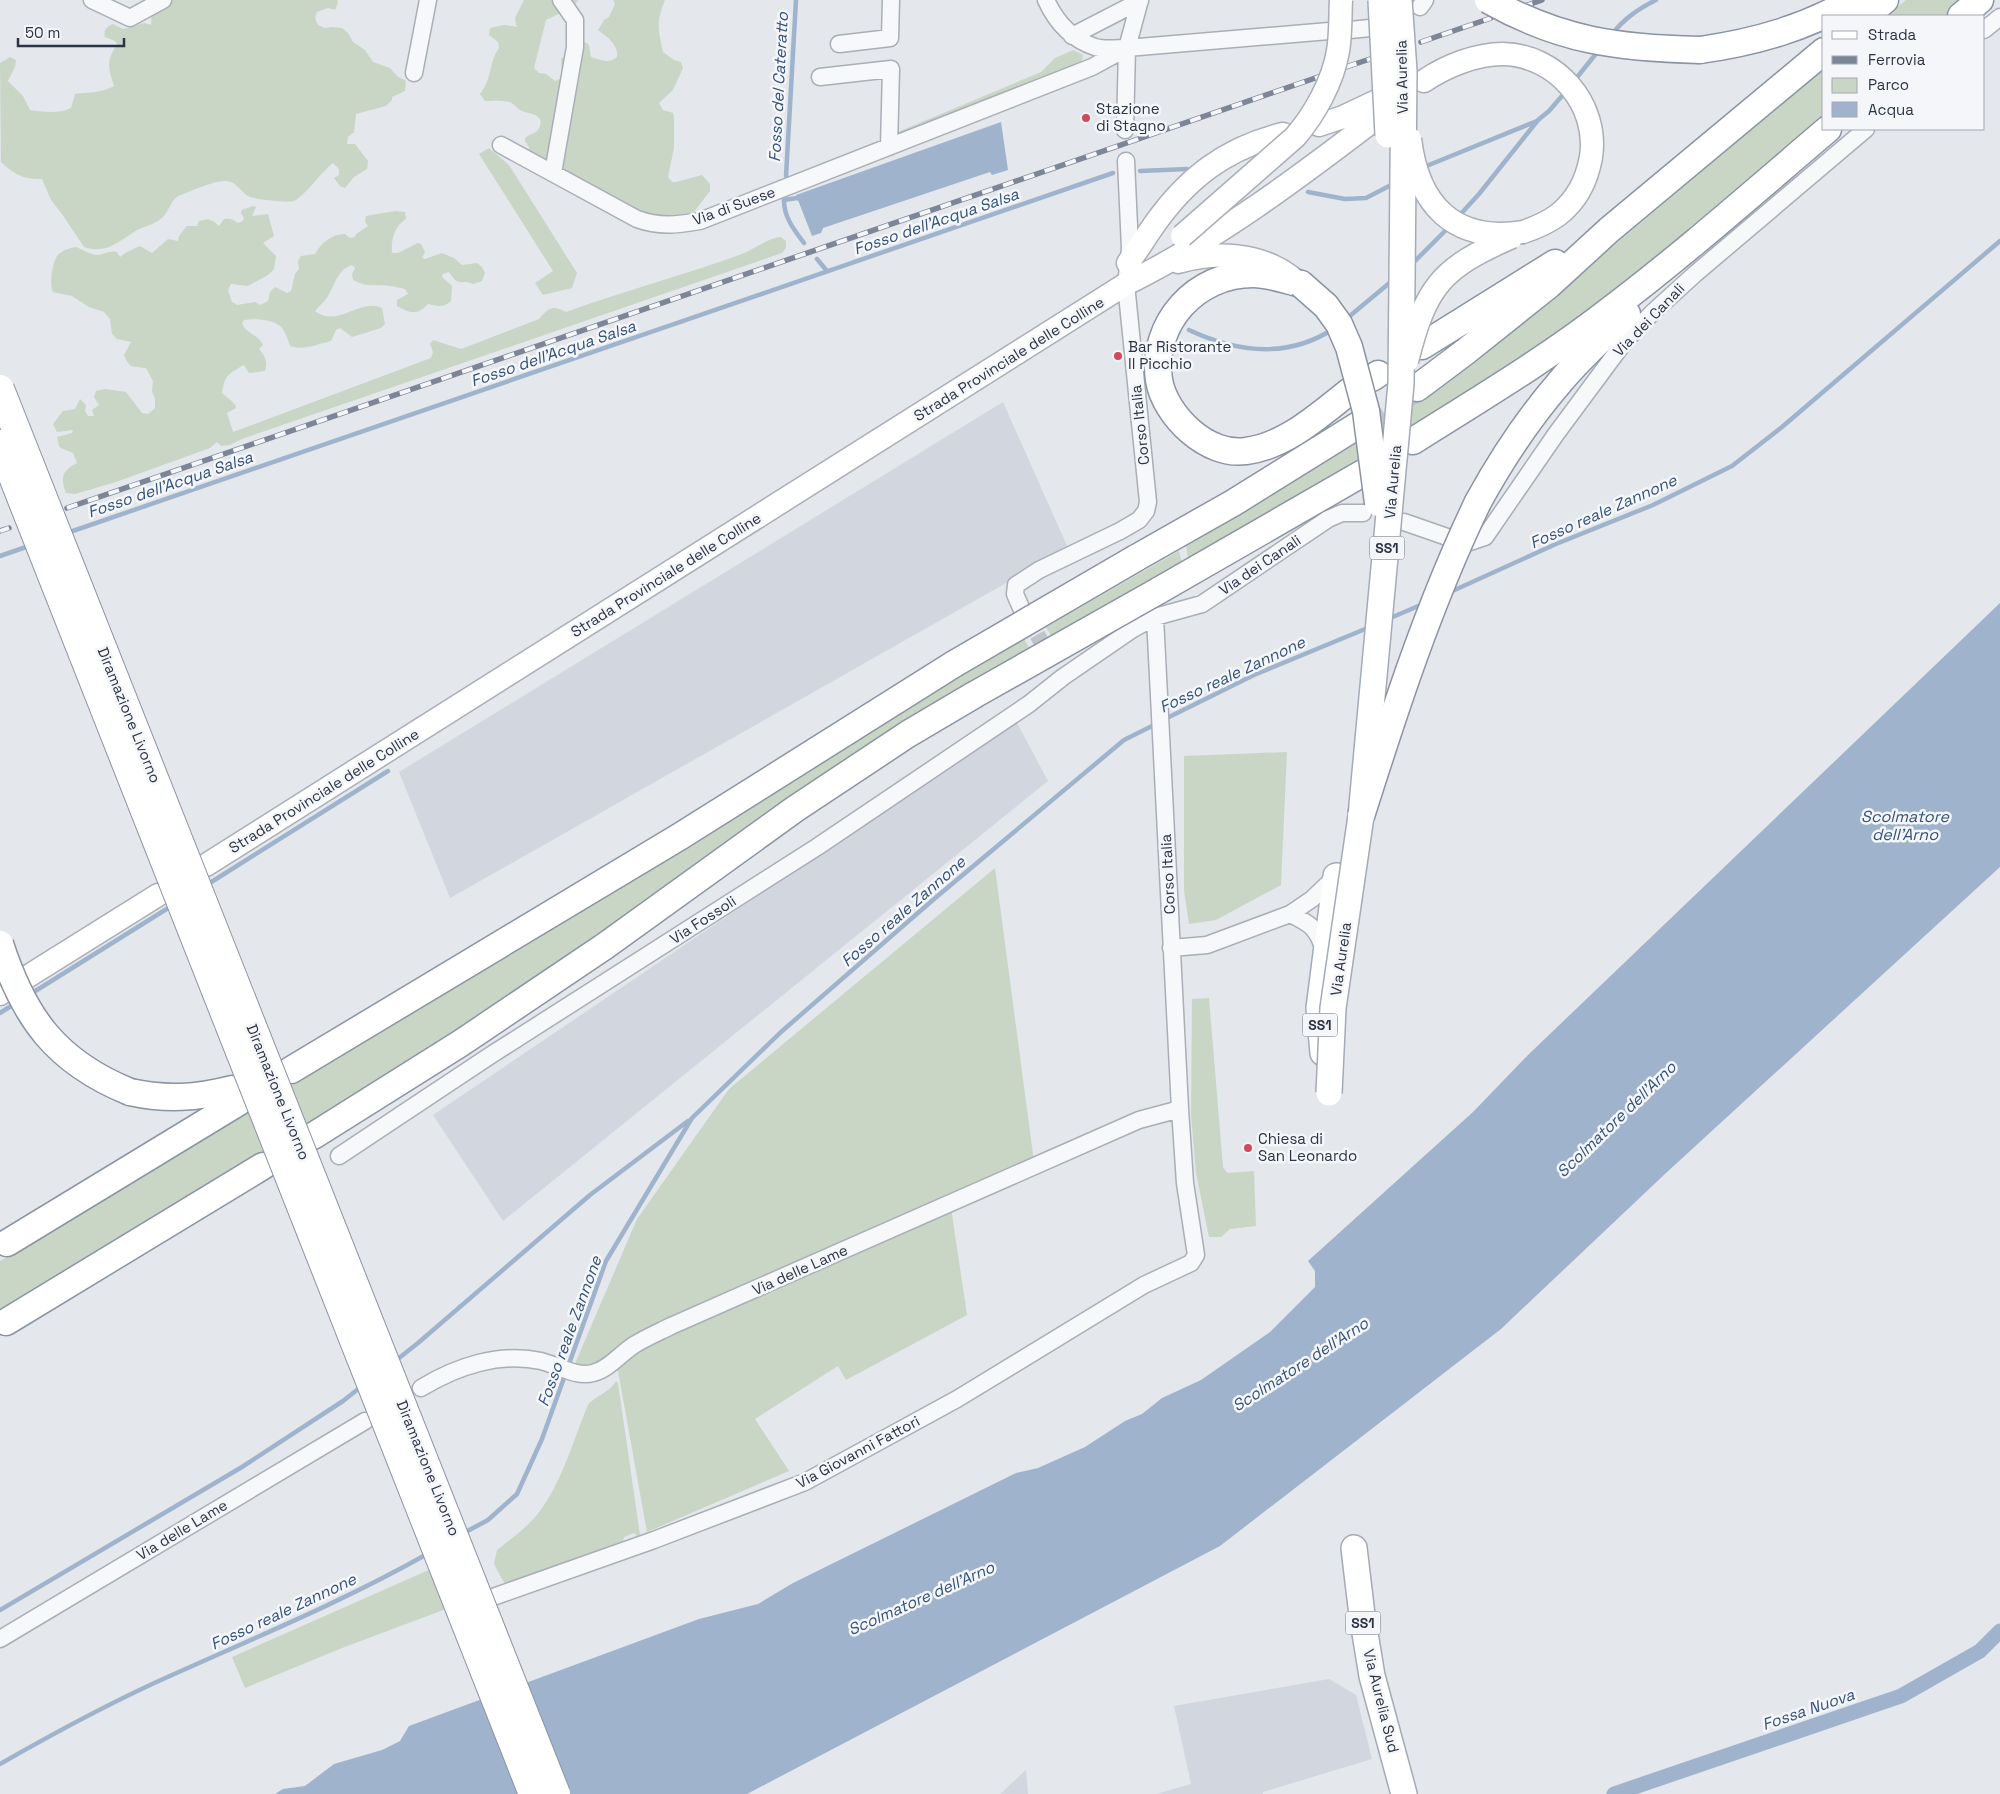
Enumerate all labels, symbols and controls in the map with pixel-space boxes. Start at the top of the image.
water label: Fosso del Cateratto [764,10,793,162]
scale bar [18,15,124,47]
legend [1822,15,1985,130]
text: 50 m [25,23,60,42]
text: Strada [1868,25,1917,44]
street label: Via Aurelia [1391,39,1412,114]
text: Ferrovia [1868,50,1926,69]
text: Parco [1868,75,1909,94]
place label: Stazione di Stagno [1096,99,1166,135]
text: Acqua [1868,100,1914,119]
marker: Stazione di Stagno [1080,112,1092,124]
street label: Via di Suese [690,182,778,229]
water label: Fosso dell'Acqua Salsa [851,183,1022,260]
street label: Via dei Canali [1609,279,1688,360]
street label: Strada Provinciale delle Colline [910,292,1107,425]
water label: Fosso dell'Acqua Salsa [468,315,639,392]
place label: Bar Ristorante Il Picchio [1128,337,1231,373]
marker: Bar Ristorante Il Picchio [1112,350,1124,362]
street label: Corso Italia [1126,384,1153,466]
street label: Via Aurelia [1380,444,1405,520]
water label: Fosso dell'Acqua Salsa [85,446,256,523]
water label: Fosso reale Zannone [1527,469,1680,553]
street label: Strada Provinciale delle Colline [567,508,764,641]
street label: Via dei Canali [1215,530,1304,599]
road number: SS1 [1370,536,1404,560]
water label: Fosso reale Zannone [1156,631,1309,717]
street label: Diramazione Livorno [94,644,165,786]
street label: Strada Provinciale delle Colline [225,724,422,857]
water label: Scolmatore dell'Arno [1861,806,1949,845]
street label: Corso Italia [1156,833,1179,915]
water label: Fosso reale Zannone [837,851,970,971]
street label: Via Fossoli [666,891,739,948]
street label: Via Aurelia [1326,921,1355,997]
road number: SS1 [1302,1014,1338,1036]
street label: Diramazione Livorno [243,1021,314,1163]
water label: Scolmatore dell'Arno [1552,1056,1681,1182]
place label: Chiesa di San Leonardo [1258,1129,1357,1165]
marker: Chiesa di San Leonardo [1242,1142,1254,1154]
street label: Via delle Lame [749,1240,851,1299]
water label: Fosso reale Zannone [533,1253,607,1409]
water label: Scolmatore dell'Arno [1228,1312,1373,1416]
street label: Diramazione Livorno [393,1397,464,1539]
street label: Via Giovanni Fattori [793,1411,923,1492]
street label: Via delle Lame [133,1495,231,1564]
water label: Scolmatore dell'Arno [845,1556,999,1640]
water label: Fosso reale Zannone [207,1568,360,1654]
road number: SS1 [1346,1612,1380,1635]
street label: Via Aurelia Sud [1359,1647,1404,1755]
water label: Fossa Nuova [1759,1684,1858,1735]

